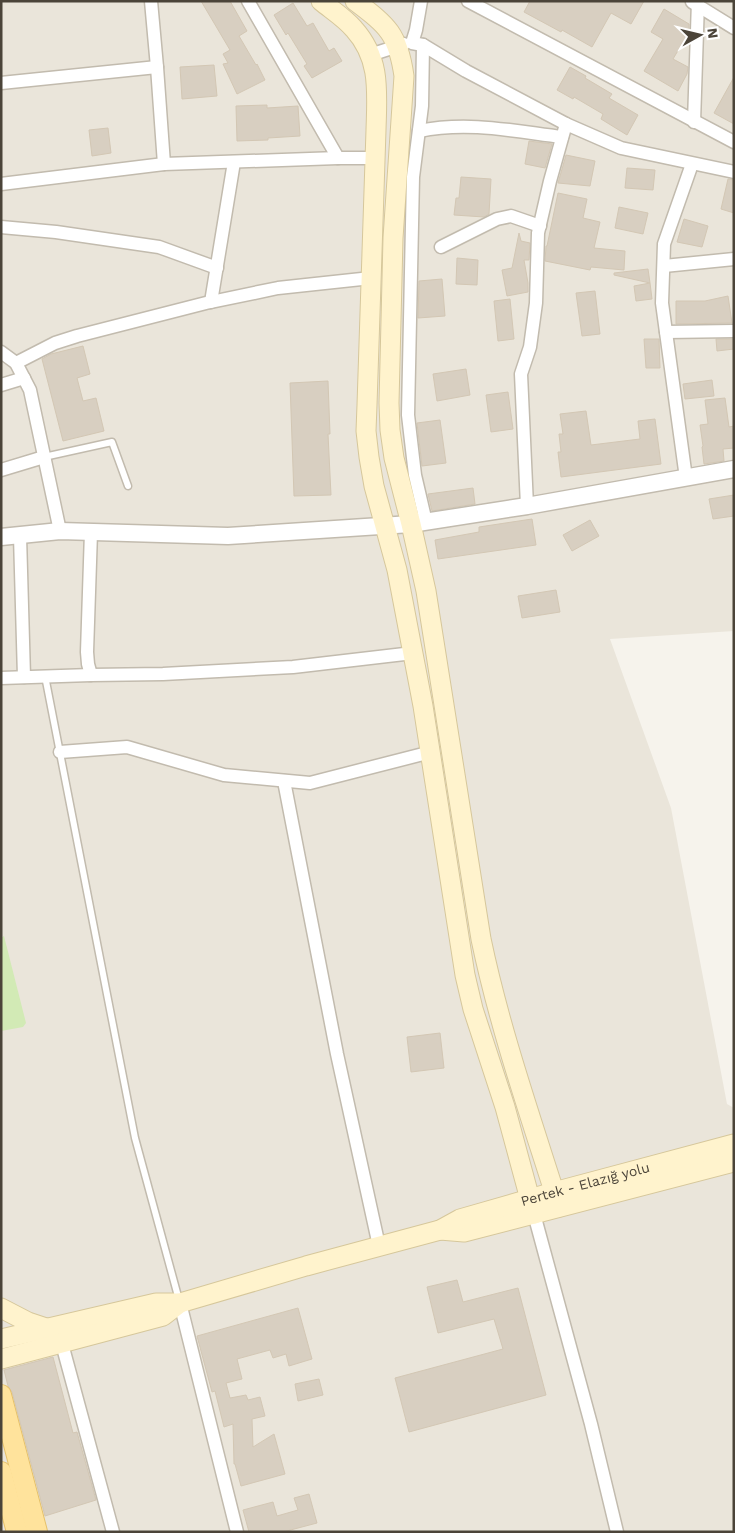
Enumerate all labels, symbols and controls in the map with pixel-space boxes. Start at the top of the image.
north arrow [675,10,725,60]
text: N [704,27,722,39]
street label: Pertek - Elazığ yolu [519,1159,651,1209]

